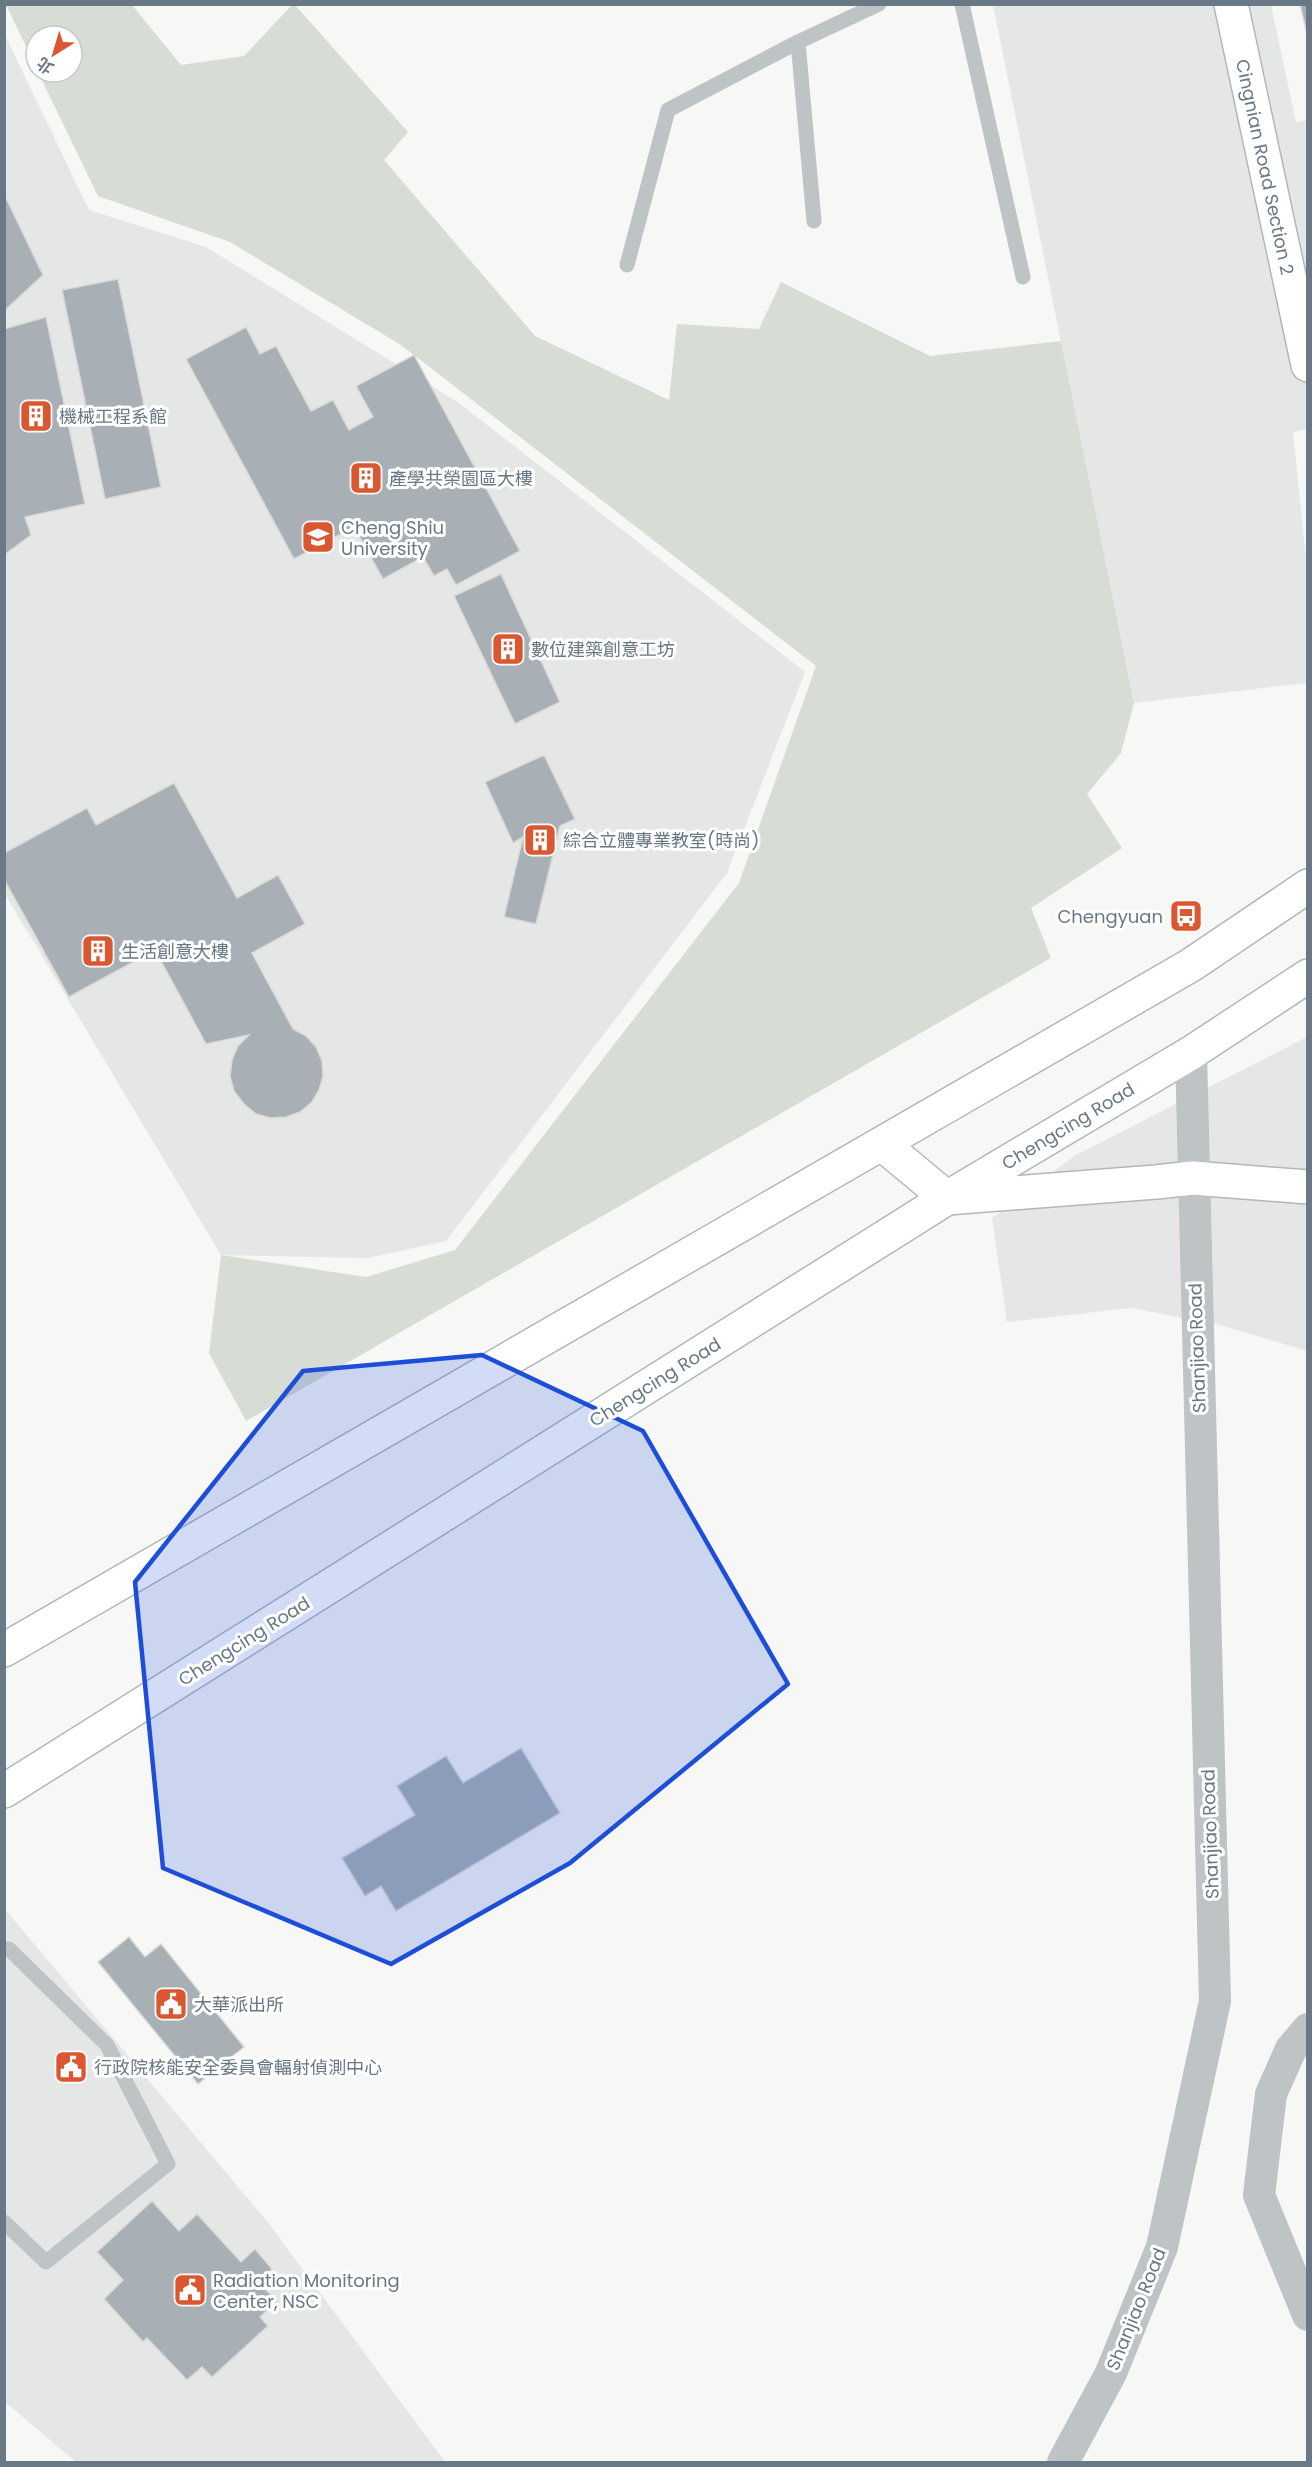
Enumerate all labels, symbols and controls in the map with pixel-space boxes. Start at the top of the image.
north arrow [24,24,84,84]
text: 北 [32,52,59,80]
street label: Cingnian Road Section 2 [1230,57,1300,277]
building icon: 機械工程系館 [18,398,54,434]
place label: 機械工程系館 [59,404,167,429]
building icon: 產學共榮園區大樓 [348,460,384,496]
place label: 產學共榮園區大樓 [389,466,533,491]
place label: Cheng Shiu University [341,515,444,561]
school or university icon: Cheng Shiu University [300,519,336,555]
building icon: 數位建築創意工坊 [490,631,526,667]
place label: 數位建築創意工坊 [531,637,675,662]
building icon: 綜合立體專業教室(時尚) [522,822,558,858]
place label: 綜合立體專業教室(時尚) [563,828,759,853]
bus stop icon: Chengyuan [1168,898,1204,934]
place label: Chengyuan [1057,904,1163,929]
building icon: 生活創意大樓 [80,933,116,969]
place label: 生活創意大樓 [121,939,229,964]
street label: Chengcing Road [997,1076,1139,1176]
street label: Shanjiao Road [1182,1283,1212,1413]
street label: Chengcing Road [584,1331,726,1433]
street label: Chengcing Road [173,1590,315,1692]
street label: Shanjiao Road [1195,1769,1225,1899]
public building icon: 大華派出所 [153,1986,189,2022]
place label: 大華派出所 [194,1992,284,2017]
public building icon: 行政院核能安全委員會輻射偵測中心 [53,2049,89,2085]
place label: 行政院核能安全委員會輻射偵測中心 [94,2055,382,2080]
street label: Shanjiao Road [1100,2244,1172,2374]
place label: Radiation Monitoring Center, NSC [213,2268,400,2314]
public building icon: Radiation Monitoring Center, NSC [172,2272,208,2308]

